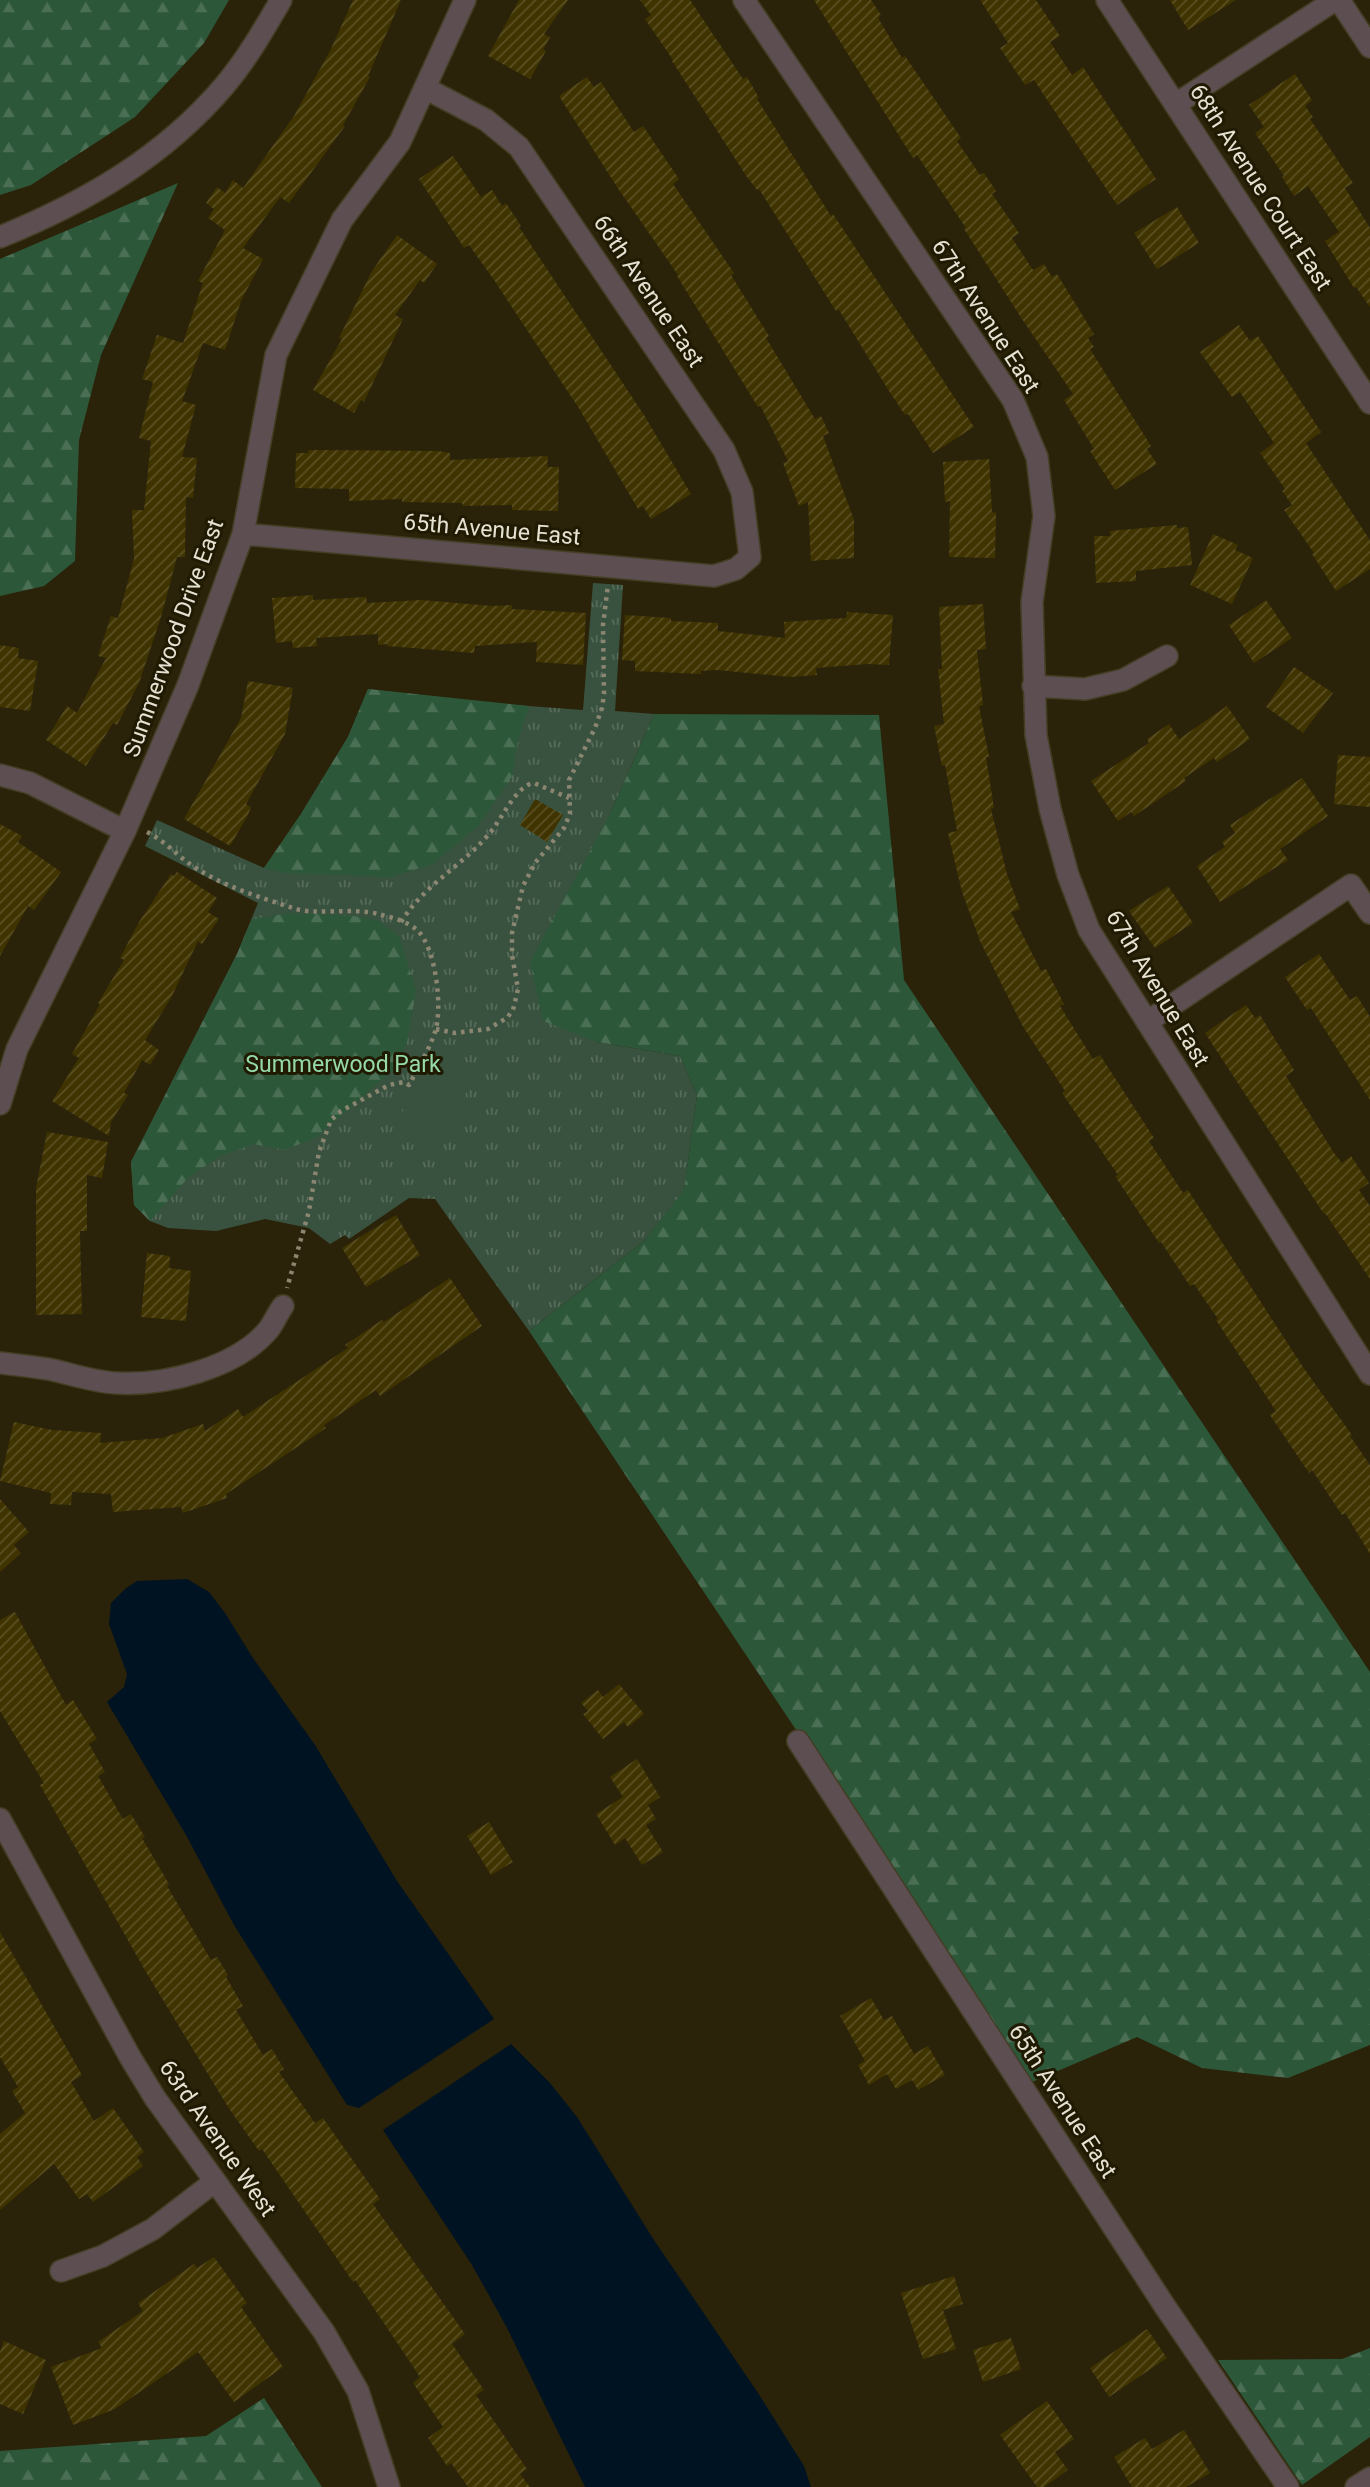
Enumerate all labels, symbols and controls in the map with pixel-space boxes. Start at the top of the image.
street label: 68th Avenue Court East [1184,79,1337,295]
street label: 66th Avenue East [588,210,709,372]
street label: 67th Avenue East [926,234,1045,398]
street label: 65th Avenue East [402,508,582,551]
street label: Summerwood Drive East [118,515,229,761]
street label: 67th Avenue East [1100,905,1215,1071]
park label: Summerwood Park [245,1051,441,1078]
street label: 65th Avenue East [1003,2019,1122,2183]
street label: 63rd Avenue West [154,2055,282,2222]

